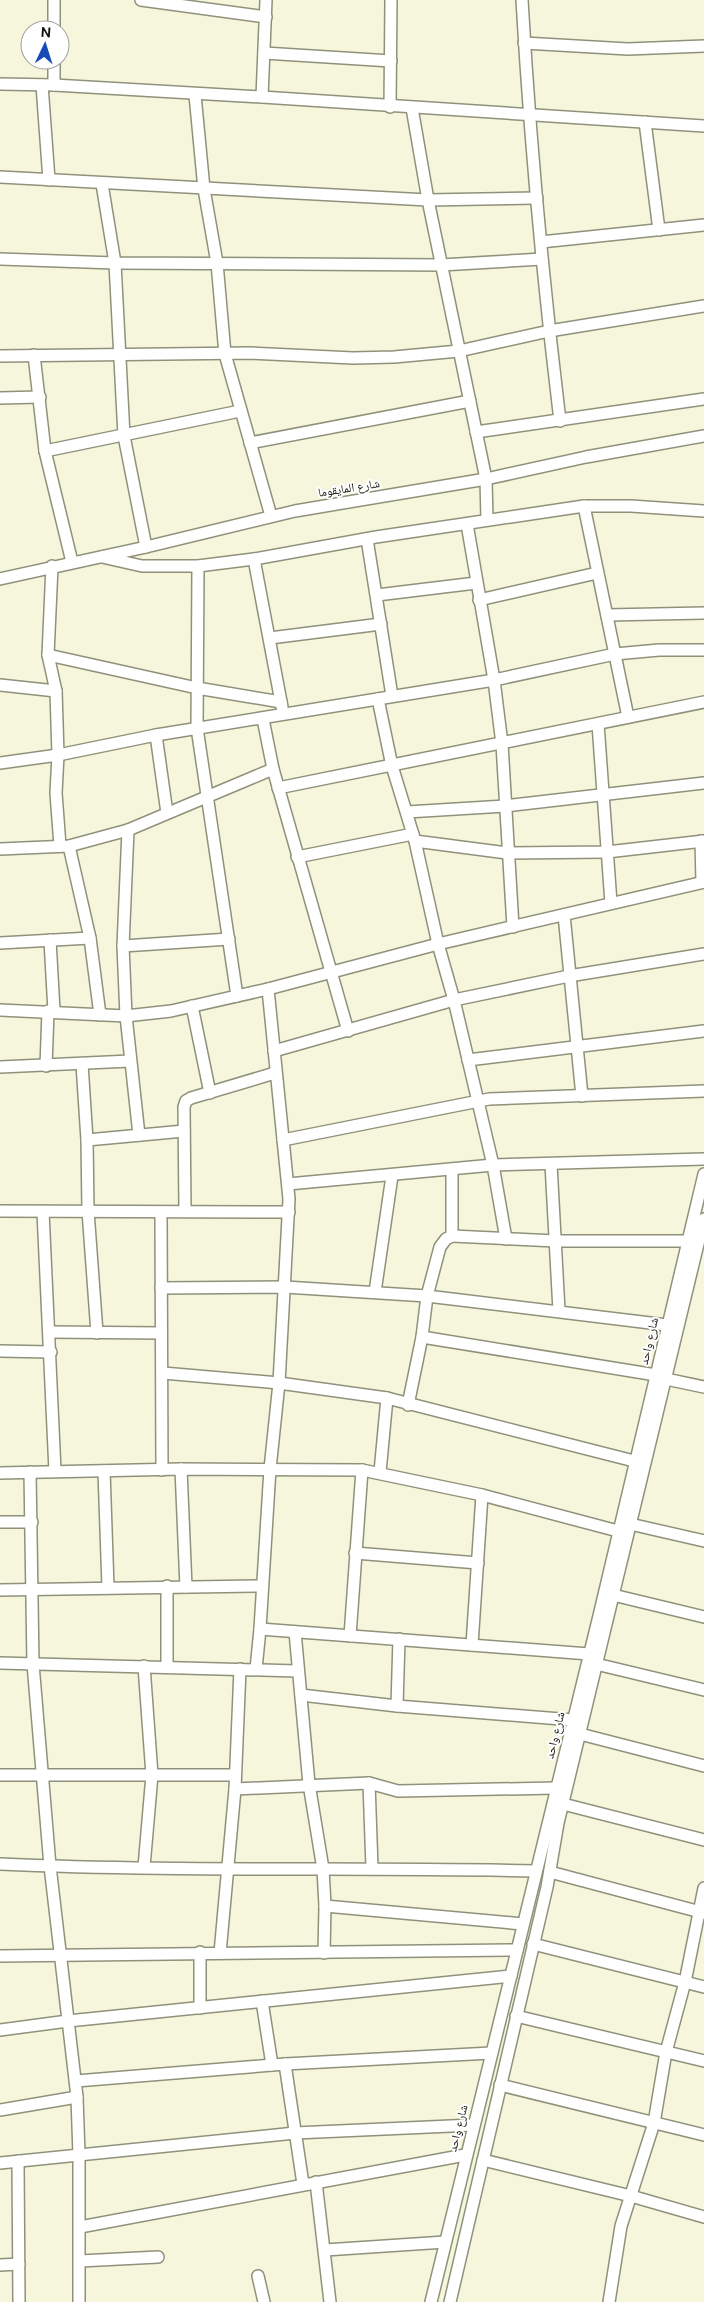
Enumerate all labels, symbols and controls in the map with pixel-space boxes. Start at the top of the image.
north arrow [20,20,70,70]
text: N [40,23,52,41]
street label: شارع المايقوما [317,475,381,501]
street label: شارع واحد [636,1316,662,1366]
street label: شارع واحد [541,1710,569,1760]
street label: شارع واحد [444,2103,472,2153]

